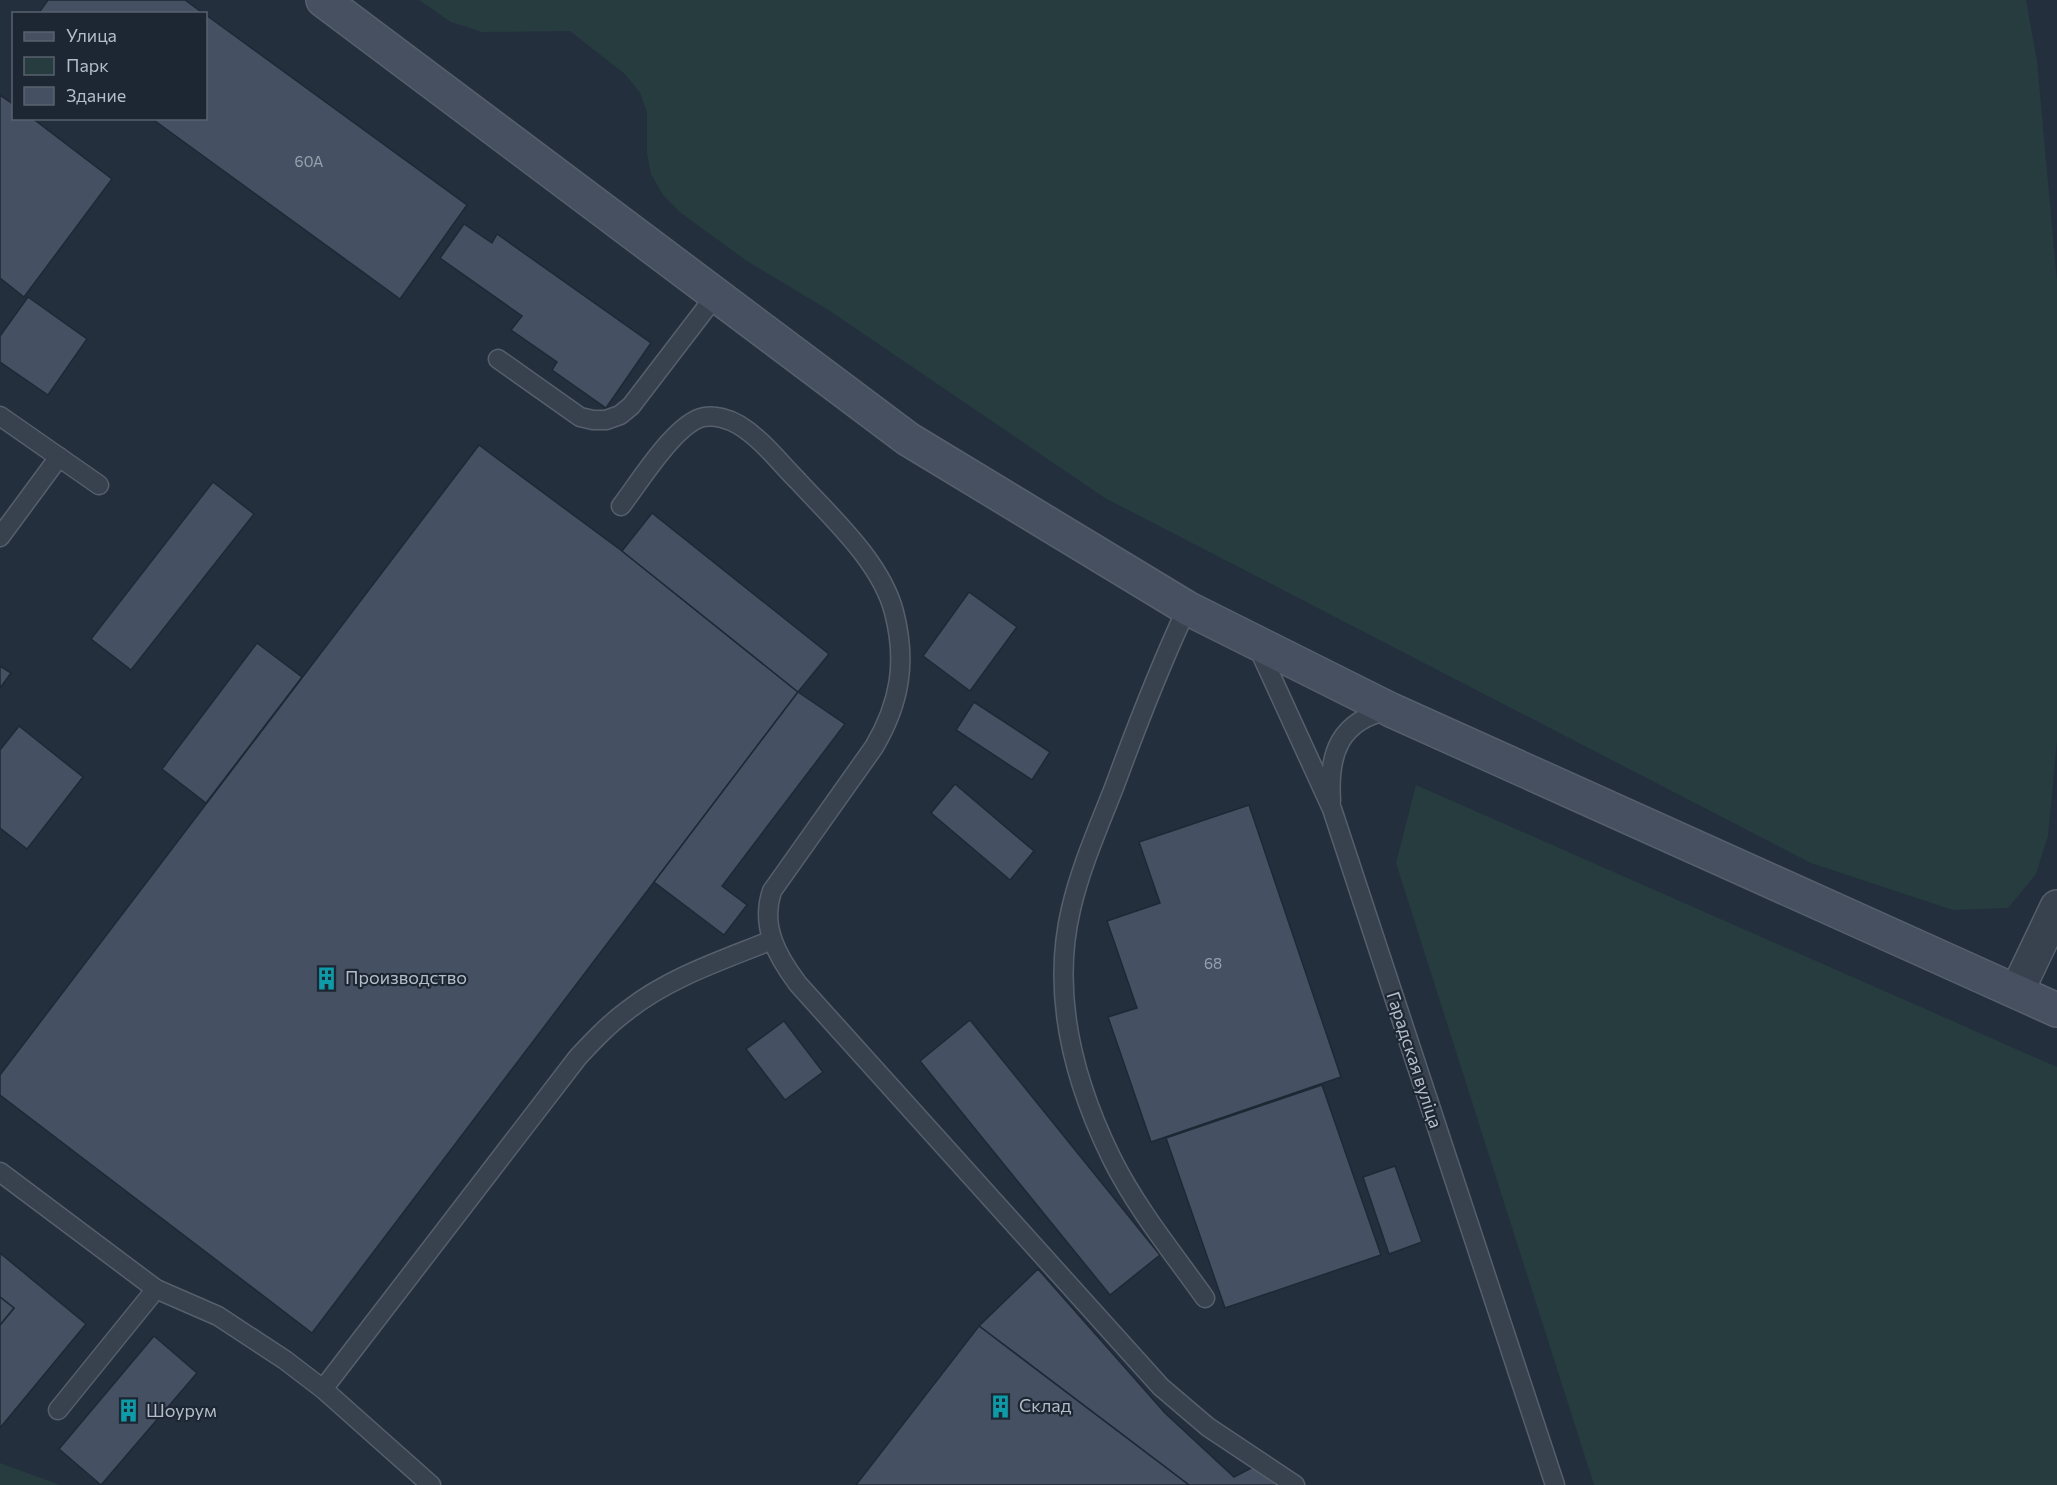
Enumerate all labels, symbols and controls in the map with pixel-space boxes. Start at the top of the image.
legend [12,12,207,120]
text: Улица [66,24,117,46]
text: Парк [66,54,109,76]
text: Здание [66,84,126,106]
house number: 60А [295,152,323,170]
house number: 68 [1204,954,1222,972]
building icon: Производство [314,965,340,991]
place label: Производство [345,966,467,988]
street label: Гарадская вуліца [1383,989,1447,1131]
building icon: Склад [988,1393,1014,1419]
place label: Склад [1019,1394,1072,1416]
building icon: Шоурум [115,1398,141,1424]
place label: Шоурум [146,1399,217,1421]

